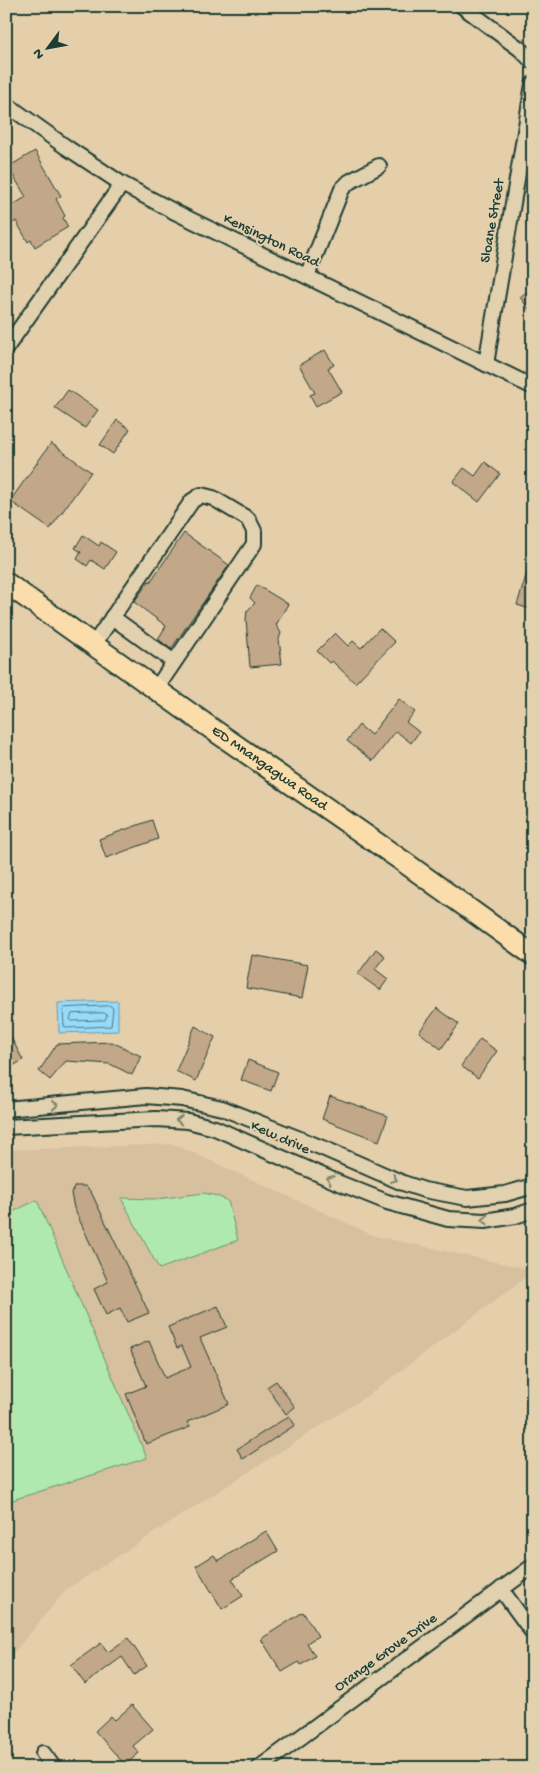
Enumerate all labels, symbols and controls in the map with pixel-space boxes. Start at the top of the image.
north arrow [22,22,72,72]
text: N [29,45,49,62]
street label: Sloane Street [477,176,510,264]
street label: Kensington Road [220,210,323,273]
street label: ED Mnangagwa Road [208,722,332,816]
one-way arrow [51,1099,59,1110]
one-way arrow [175,1115,183,1126]
street label: Kew drive [248,1117,313,1159]
one-way arrow [389,1173,398,1184]
one-way arrow [326,1174,335,1185]
one-way arrow [481,1214,489,1225]
street label: Orange Grove Drive [331,1609,441,1696]

